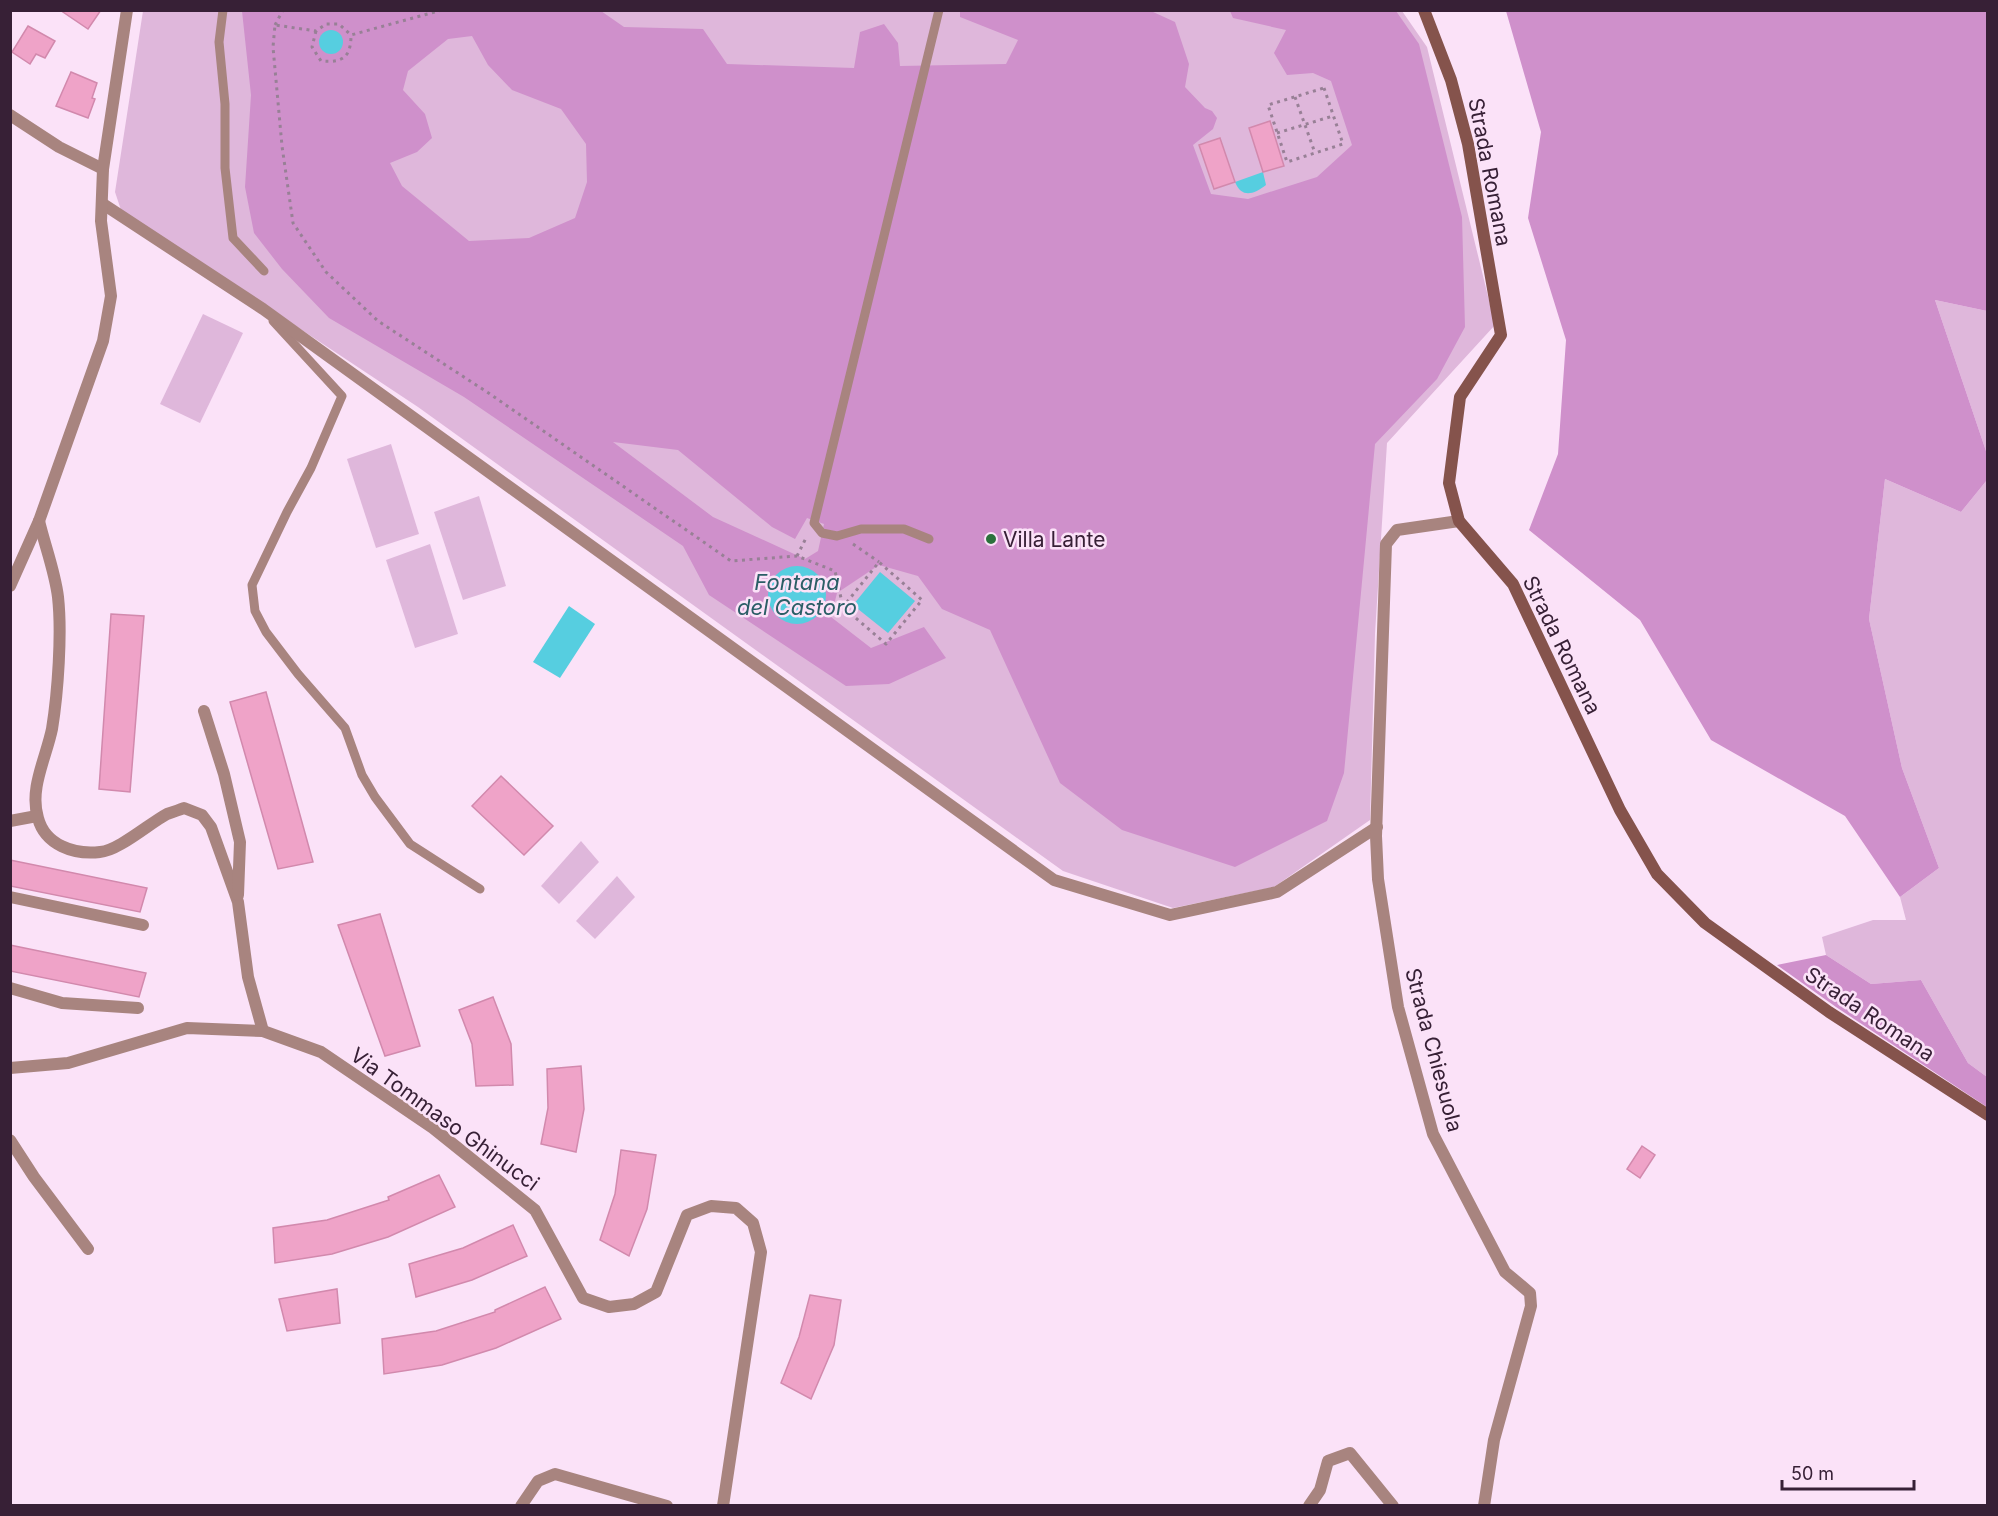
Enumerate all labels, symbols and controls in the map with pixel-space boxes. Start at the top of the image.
street label: Strada Romana [1463,96,1517,248]
place label: Villa Lante [1003,527,1105,552]
marker: Villa Lante [984,532,998,546]
water label: Fontana del Castoro [737,569,857,620]
street label: Strada Romana [1518,572,1606,718]
street label: Strada Romana [1801,961,1939,1067]
street label: Strada Chiesuola [1400,965,1468,1135]
street label: Via Tommaso Ghinucci [346,1042,544,1196]
scale bar [1782,1453,1914,1491]
text: 50 m [1791,1463,1834,1484]

